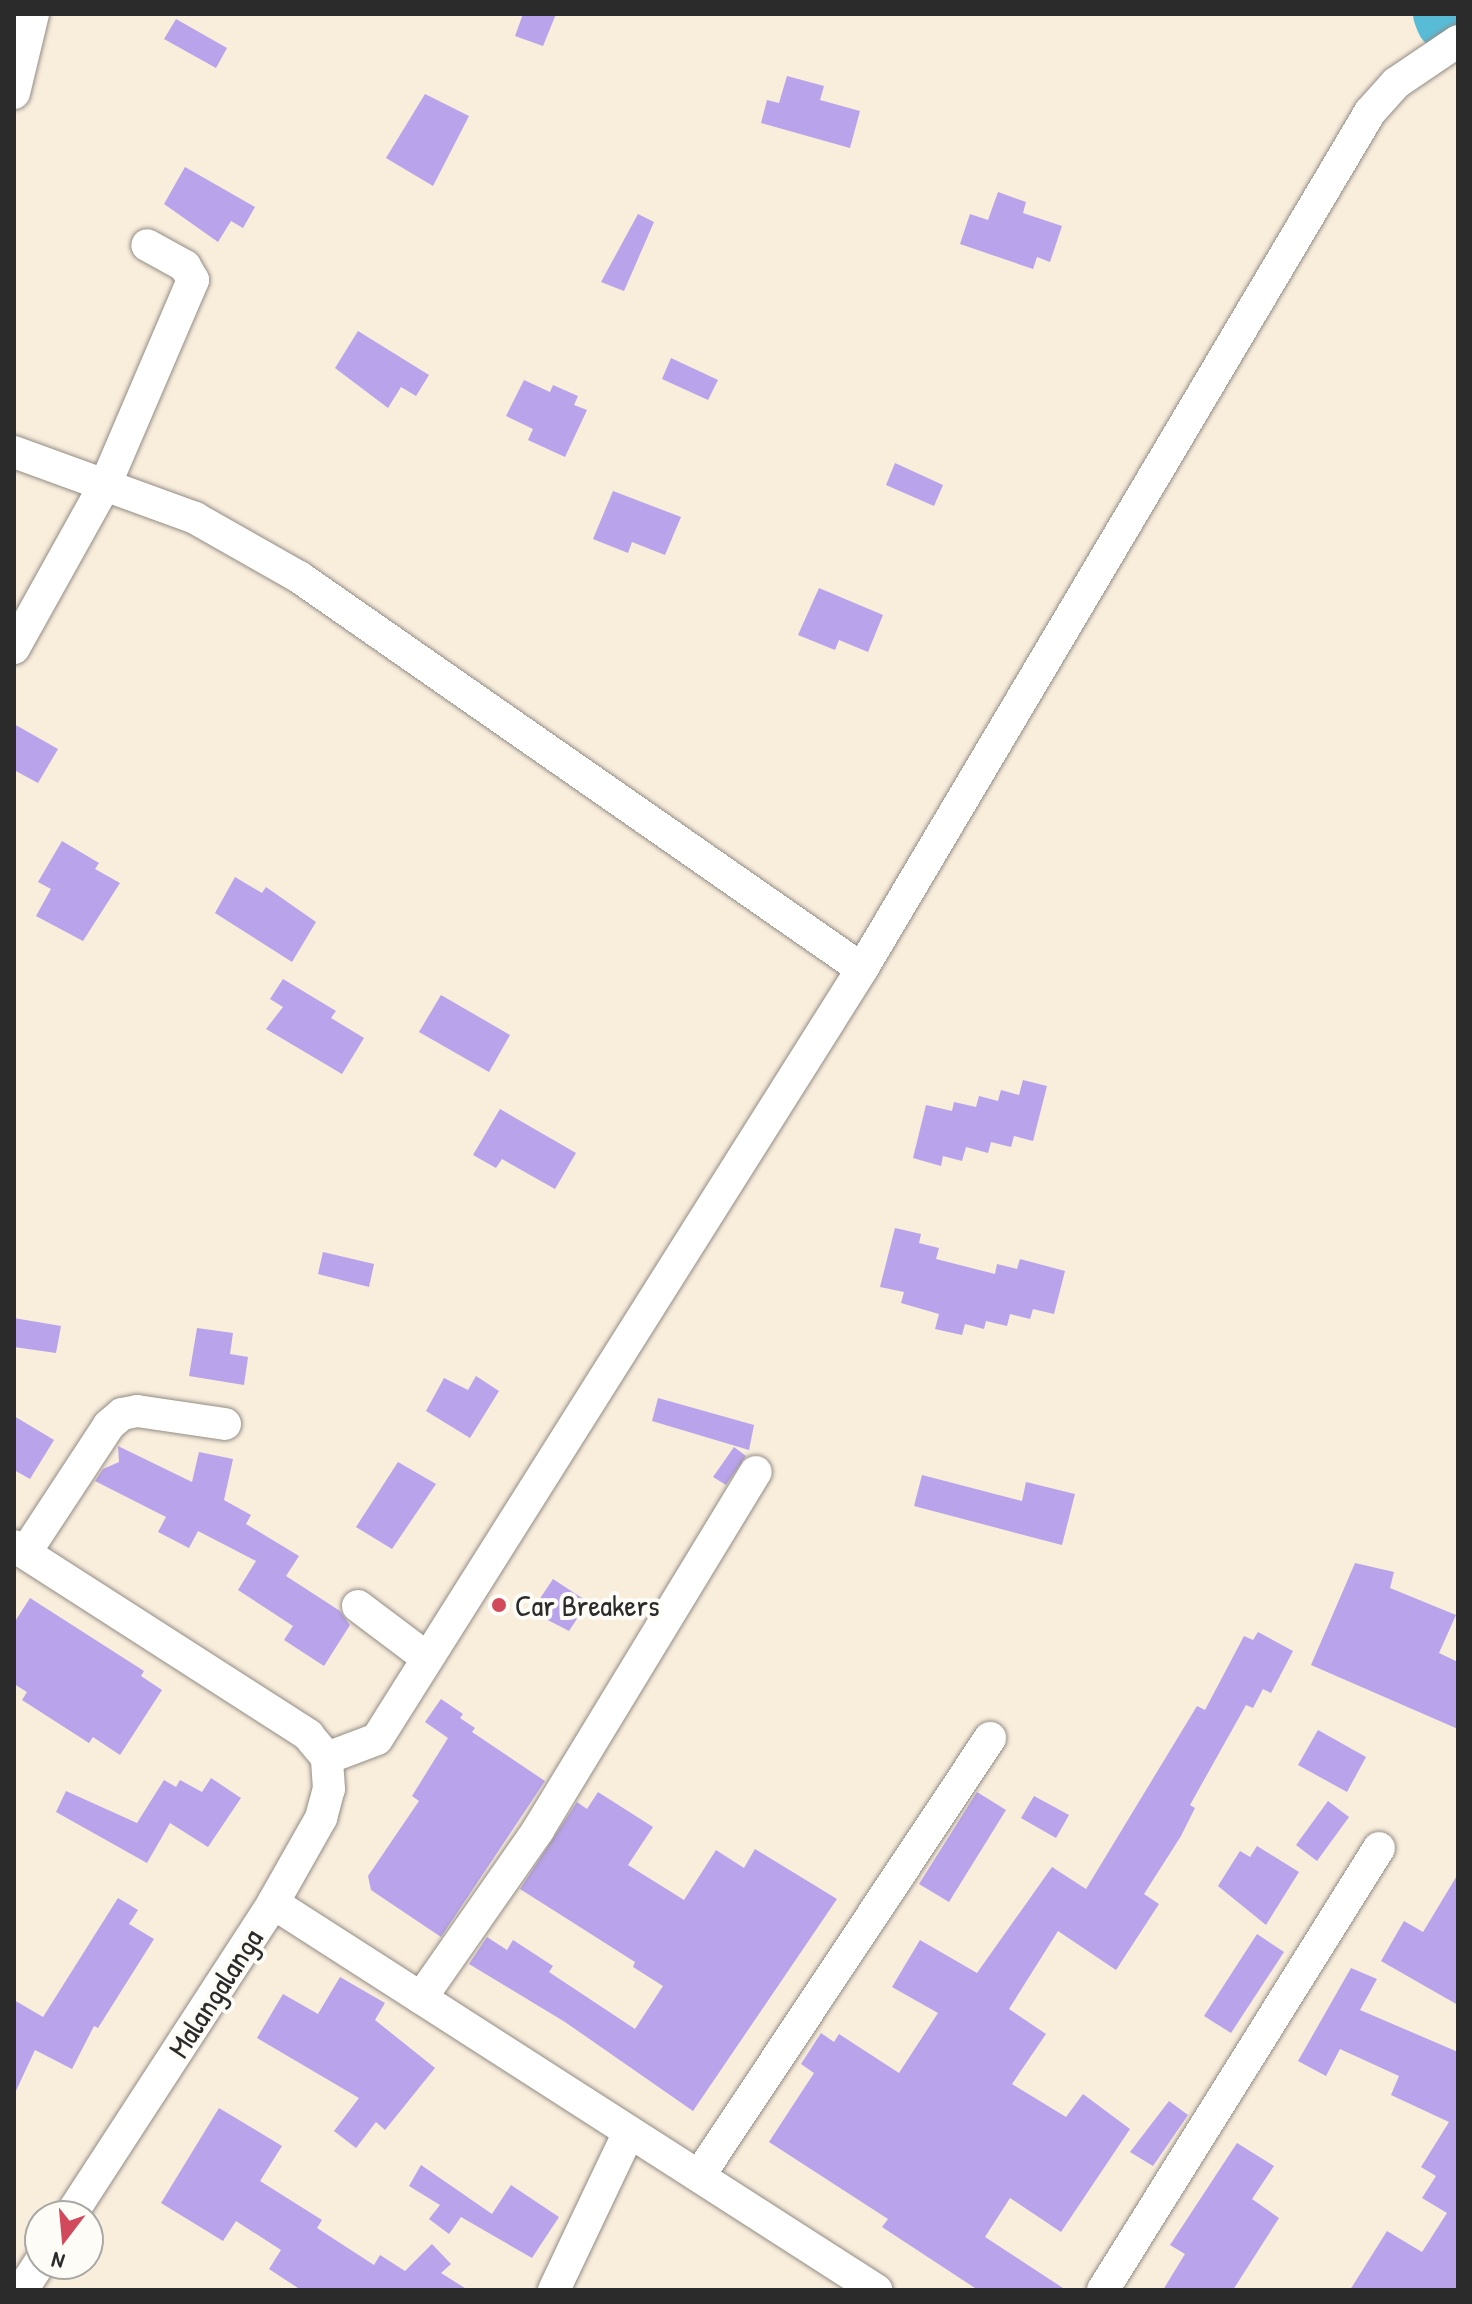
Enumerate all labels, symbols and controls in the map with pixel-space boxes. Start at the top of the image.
place label: Car Breakers [515,1587,660,1623]
marker: Car Breakers [490,1596,508,1614]
street label: Malangalanga [160,1922,270,2064]
north arrow [24,2200,104,2280]
text: N [48,2245,68,2277]

